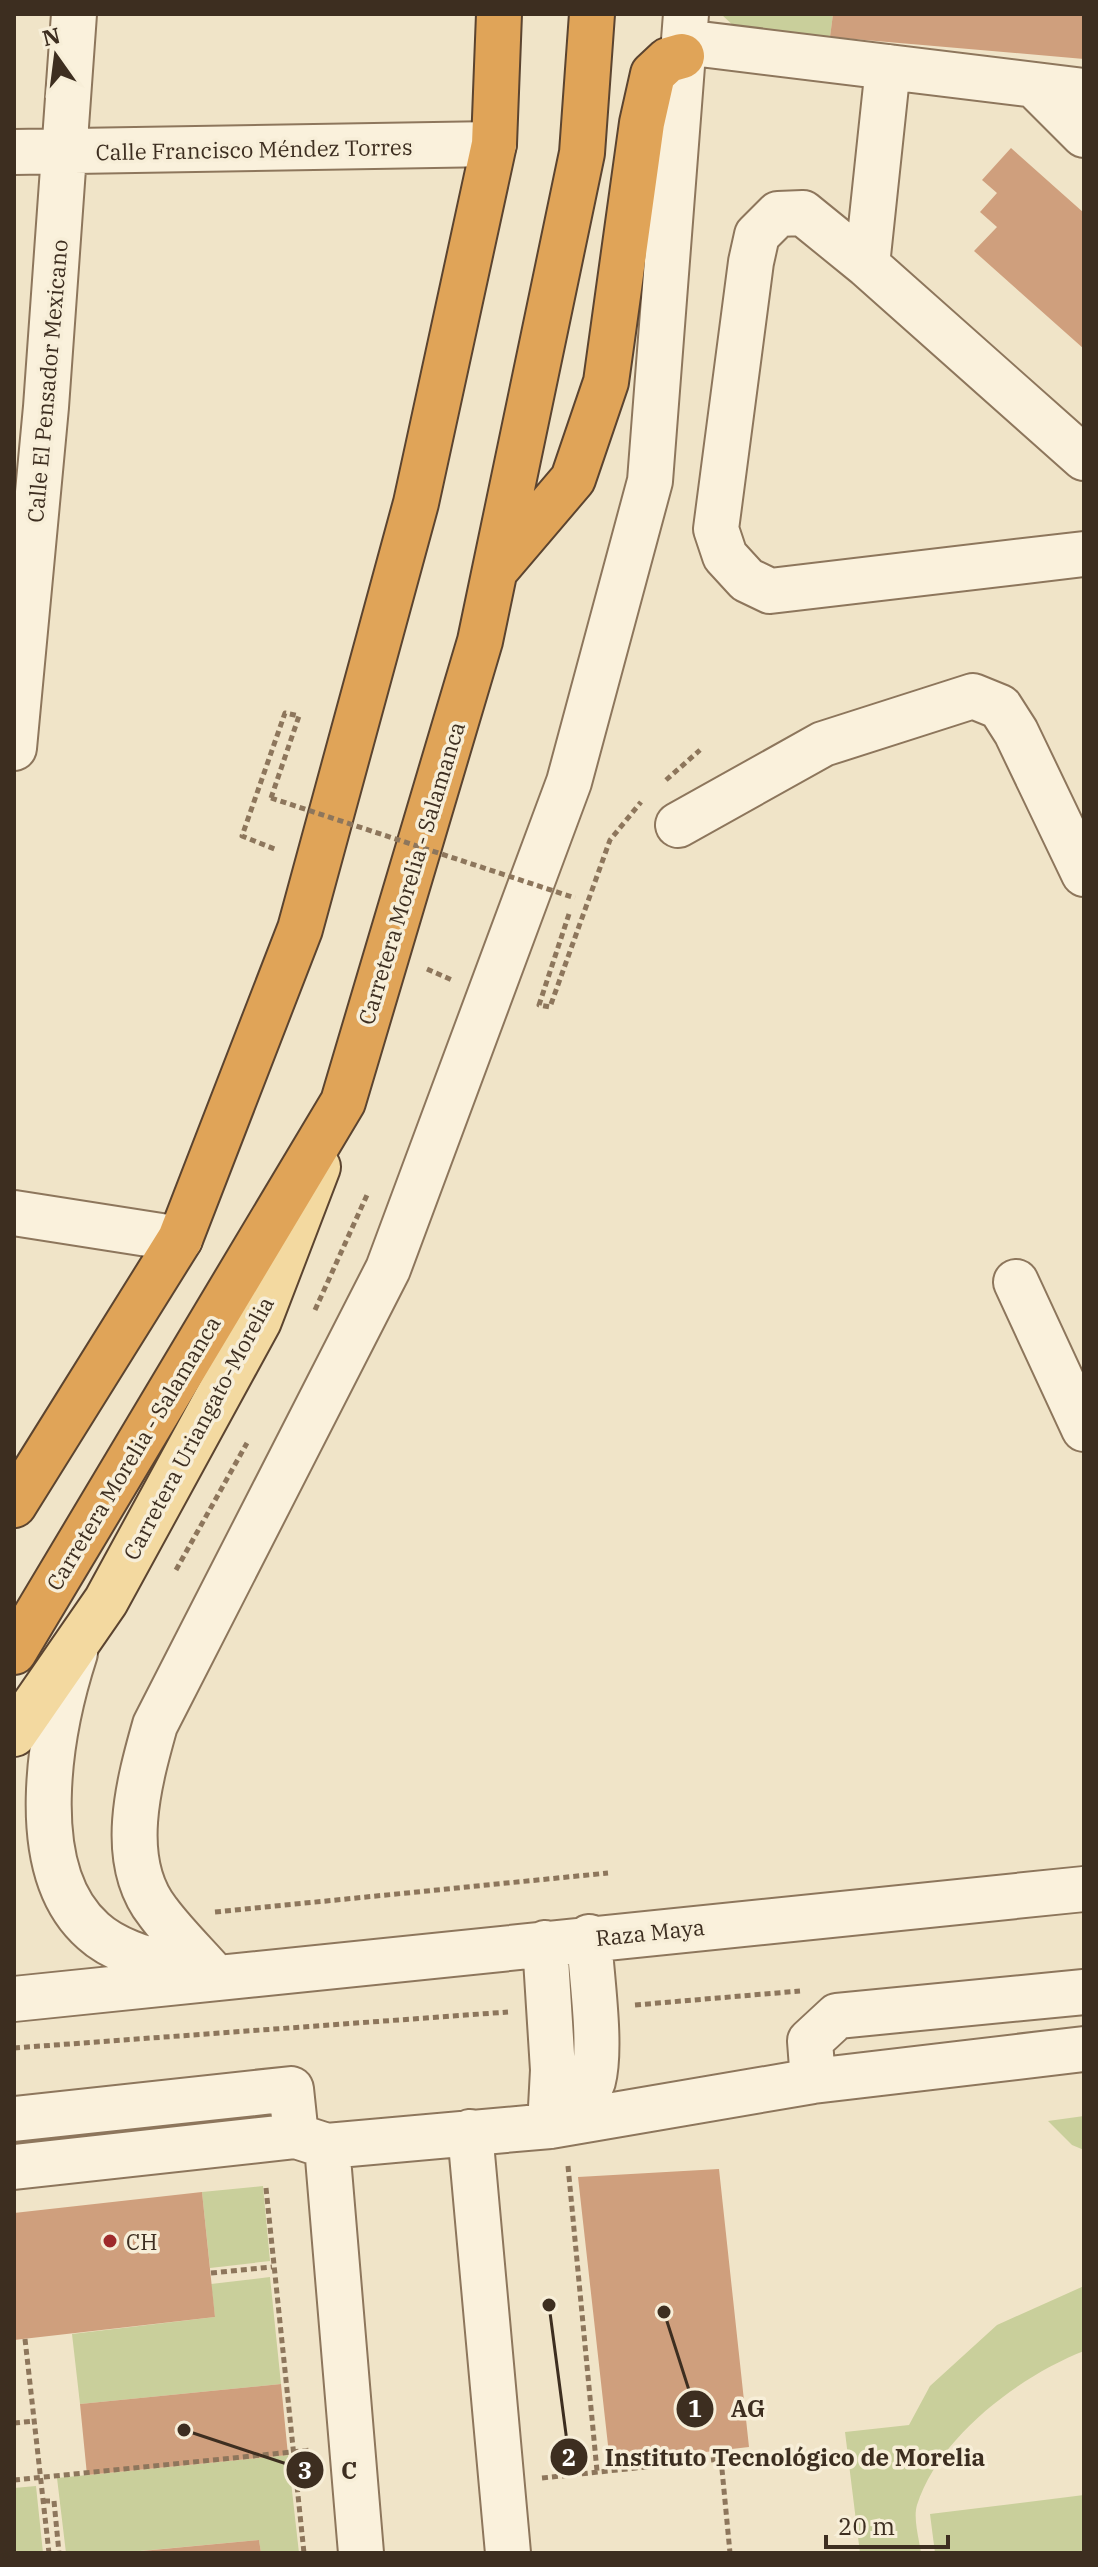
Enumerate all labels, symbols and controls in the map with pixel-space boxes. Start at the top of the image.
north arrow [16,16,96,96]
text: N [39,20,63,52]
street label: Calle Francisco Méndez Torres [95,132,413,166]
street label: Calle El Pensador Mexicano [20,238,74,524]
street label: Carretera Morelia - Salamanca [351,718,471,1028]
street label: Carretera Uriangato-Morelia [116,1291,280,1565]
street label: Carretera Morelia - Salamanca [39,1310,227,1596]
street label: Raza Maya [594,1912,706,1952]
place label: CH [126,2227,158,2256]
marker: CH [101,2232,119,2250]
callout: AG [675,2385,781,2433]
text: 1 [688,2392,702,2424]
text: AG [731,2392,765,2424]
callout: Instituto Tecnológico de Morelia [549,2433,1001,2481]
text: 2 [562,2441,576,2473]
text: Instituto Tecnológico de Morelia [605,2441,985,2473]
callout: C [285,2446,373,2494]
text: 3 [298,2454,312,2486]
text: C [341,2454,357,2486]
scale bar [826,2499,948,2549]
text: 20 m [838,2510,895,2542]

